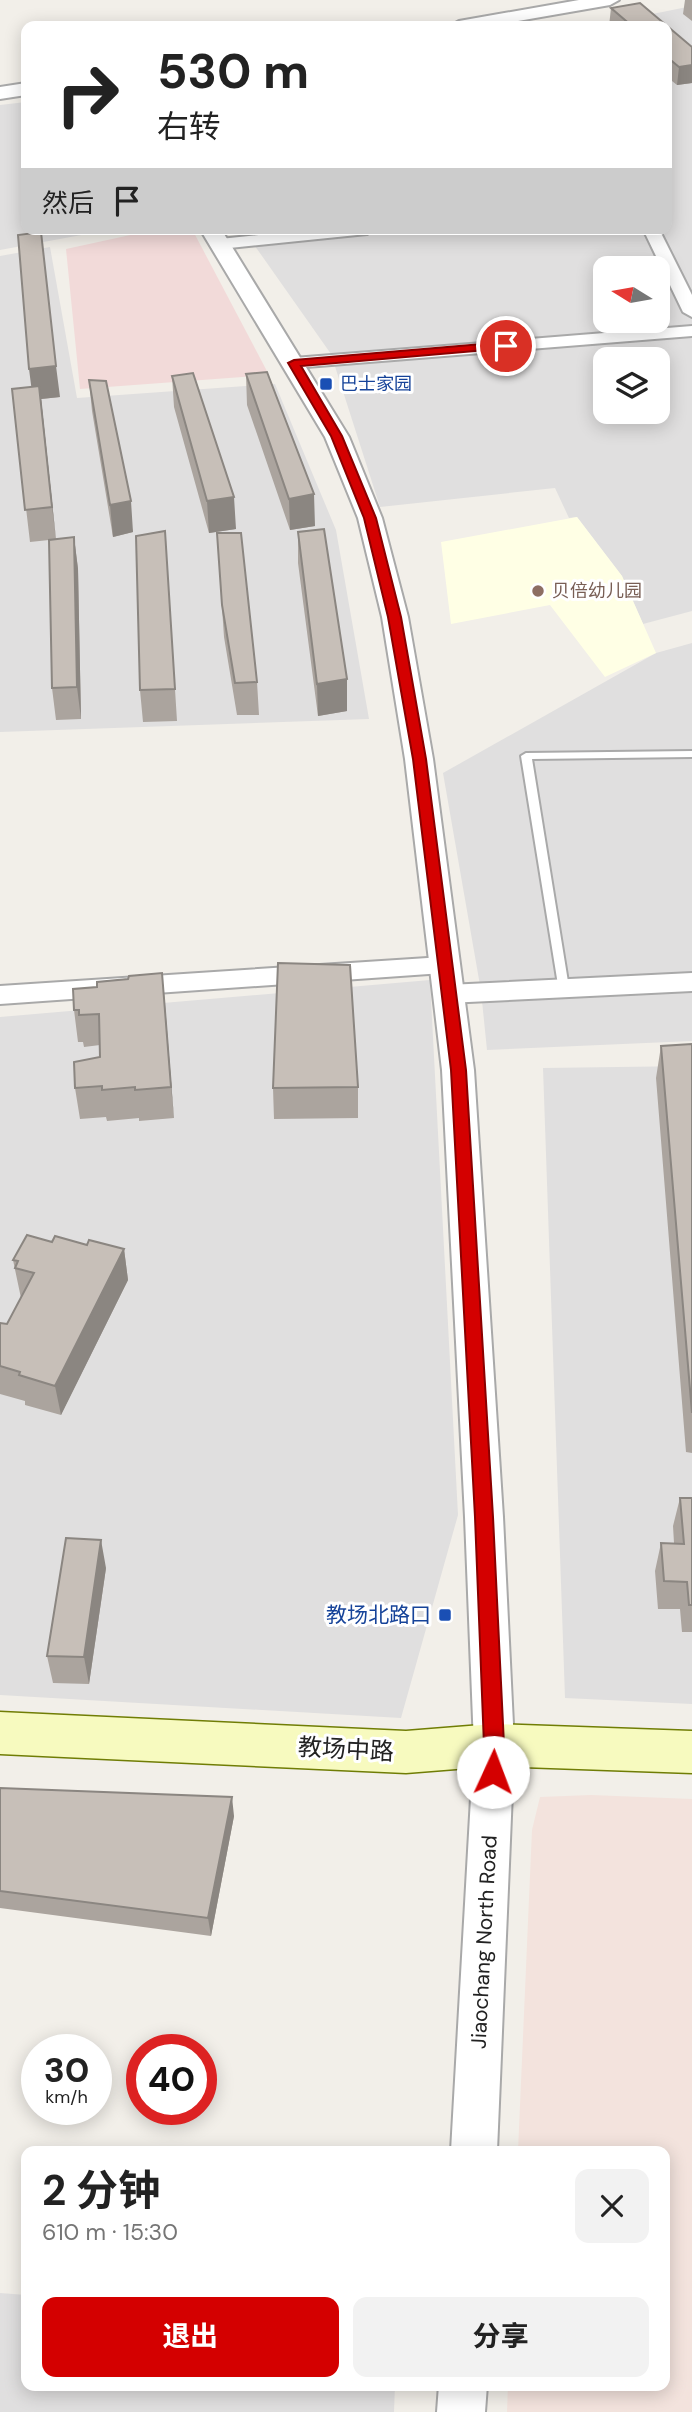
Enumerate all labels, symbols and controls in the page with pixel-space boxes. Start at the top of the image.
text: 530 m [157,39,309,103]
icon: right [42,49,133,140]
text: 右转 [157,106,221,148]
icon: arrive [108,182,146,220]
text: 然后 [42,186,94,220]
north arrow [593,256,670,332]
map controls [593,256,670,424]
pin [476,316,536,376]
icon: arrive [487,327,525,365]
button: layers [593,347,670,424]
place label: 巴士家园 [340,372,412,396]
marker: 巴士家园 [318,376,334,392]
place label: 贝倍幼儿园 [552,579,642,603]
marker: 贝倍幼儿园 [530,583,546,599]
place label: 教场北路口 [326,1601,431,1629]
marker: 教场北路口 [437,1607,453,1623]
street label: 教场中路 [297,1731,395,1767]
position arrow [456,1735,530,1809]
street label: Jiaochang North Road [464,1834,504,2050]
speed limit sign: 40 [126,2034,217,2125]
text: 30 [44,2047,89,2093]
text: km/h [45,2085,88,2109]
text: 2 分钟 [42,2163,160,2218]
button: close [575,2169,649,2243]
text: 610 m · 15:30 [42,2217,178,2247]
button: 退出 [42,2297,339,2377]
button: 分享 [353,2297,649,2377]

